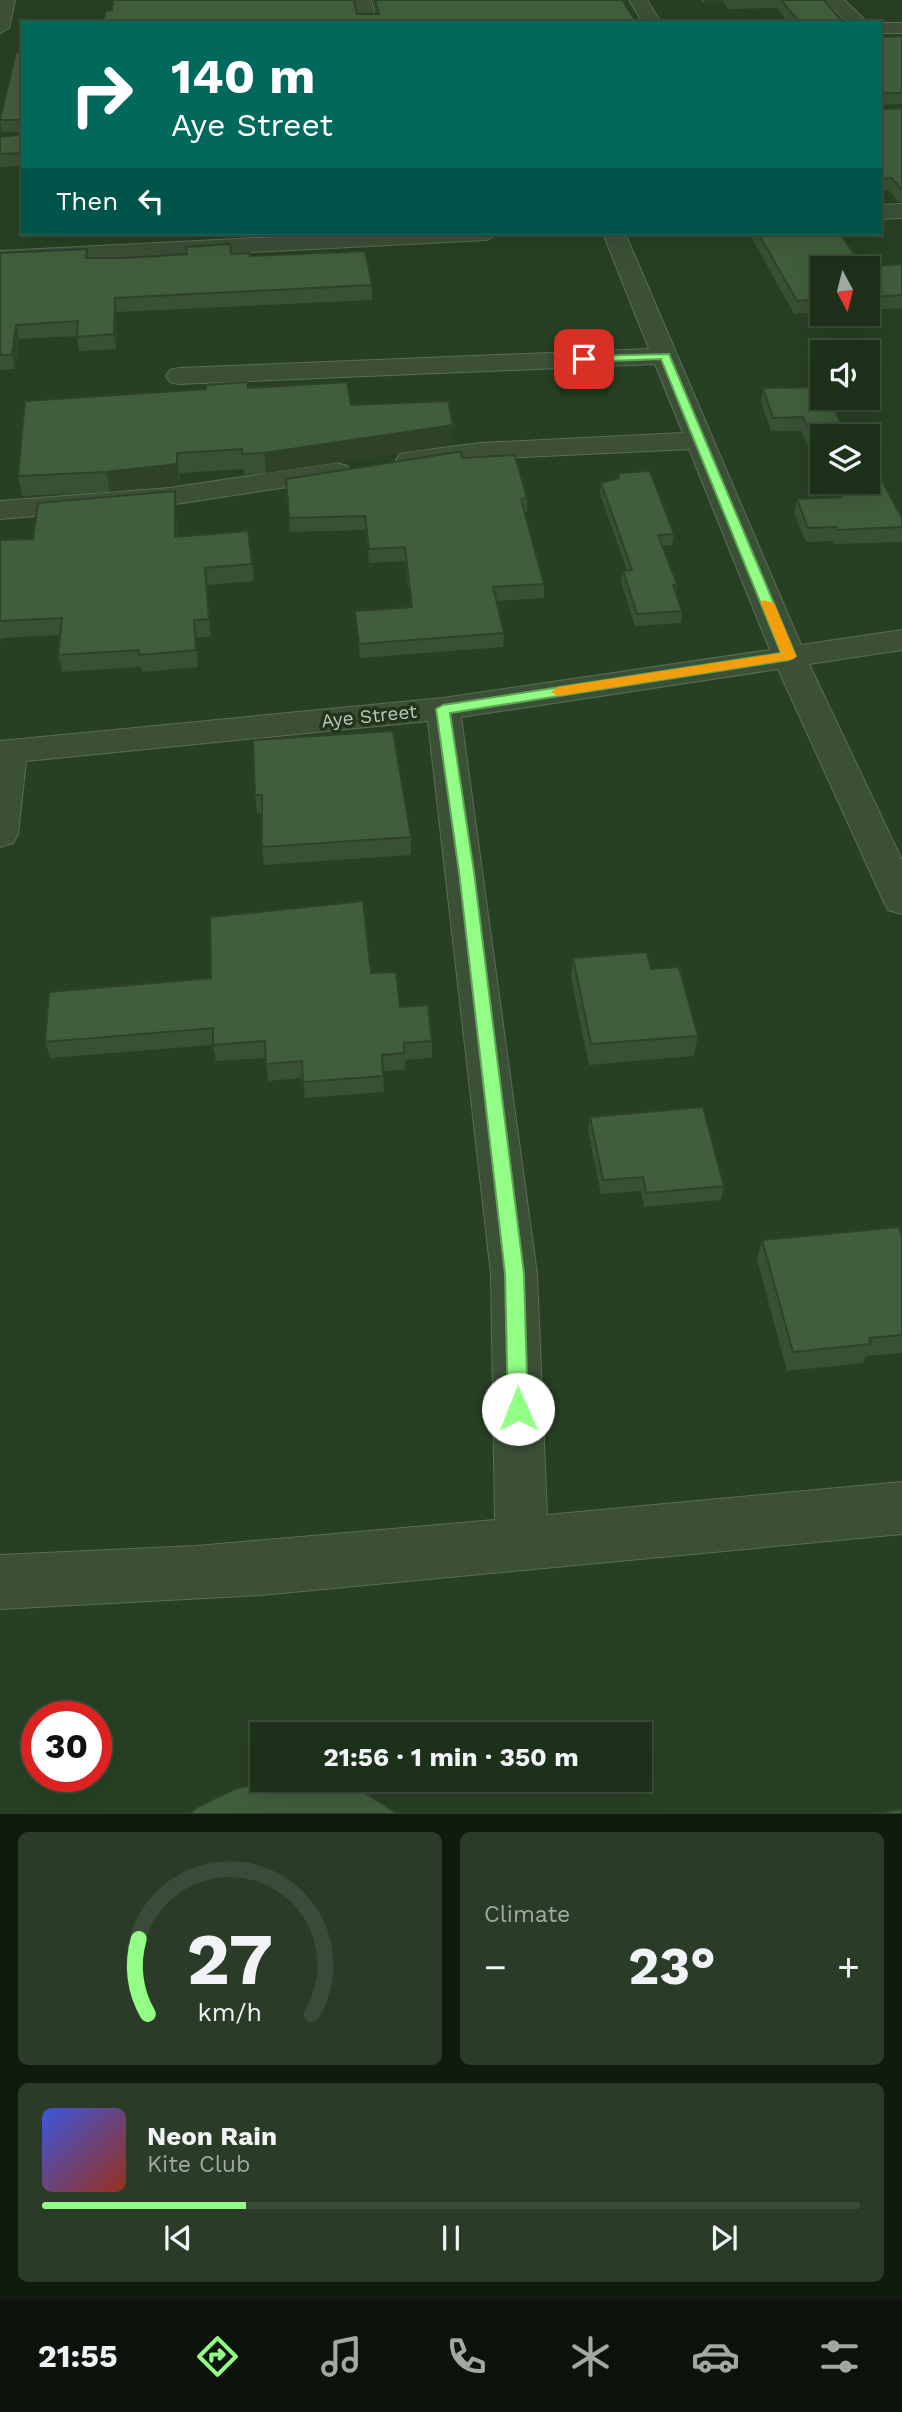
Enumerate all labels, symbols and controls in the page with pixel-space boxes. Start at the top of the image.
text: 140 m [171,47,315,105]
icon: right [56,49,147,140]
text: Aye Street [171,106,333,144]
icon: left [132,182,170,220]
text: Then [56,186,118,216]
north arrow [810,256,880,326]
map controls [810,256,880,494]
pin [554,329,614,389]
icon: arrive [565,340,603,378]
button: sound [810,340,880,410]
button: layers [810,424,880,494]
street label: Aye Street [320,700,418,732]
position arrow [481,1372,555,1446]
speed limit sign: 30 [21,1701,112,1792]
text: 21:56 · 1 min · 350 m [323,1742,579,1772]
text: Climate [484,1901,570,1928]
text: 27 [187,1917,273,2003]
text: 23° [628,1936,716,1997]
text: − [484,1945,507,1989]
text: + [837,1945,860,1989]
text: km/h [198,1998,262,2027]
text: Neon Rain [147,2121,277,2151]
text: Kite Club [147,2151,250,2178]
icon: previous [159,2219,197,2257]
icon: pause [432,2219,470,2257]
icon: next [705,2219,743,2257]
icon: directions [193,2332,242,2381]
icon: music [317,2332,366,2381]
icon: phone [442,2332,491,2381]
icon: climate [566,2332,615,2381]
icon: car [691,2332,740,2381]
icon: filters [815,2332,864,2381]
text: 21:55 [38,2337,118,2375]

